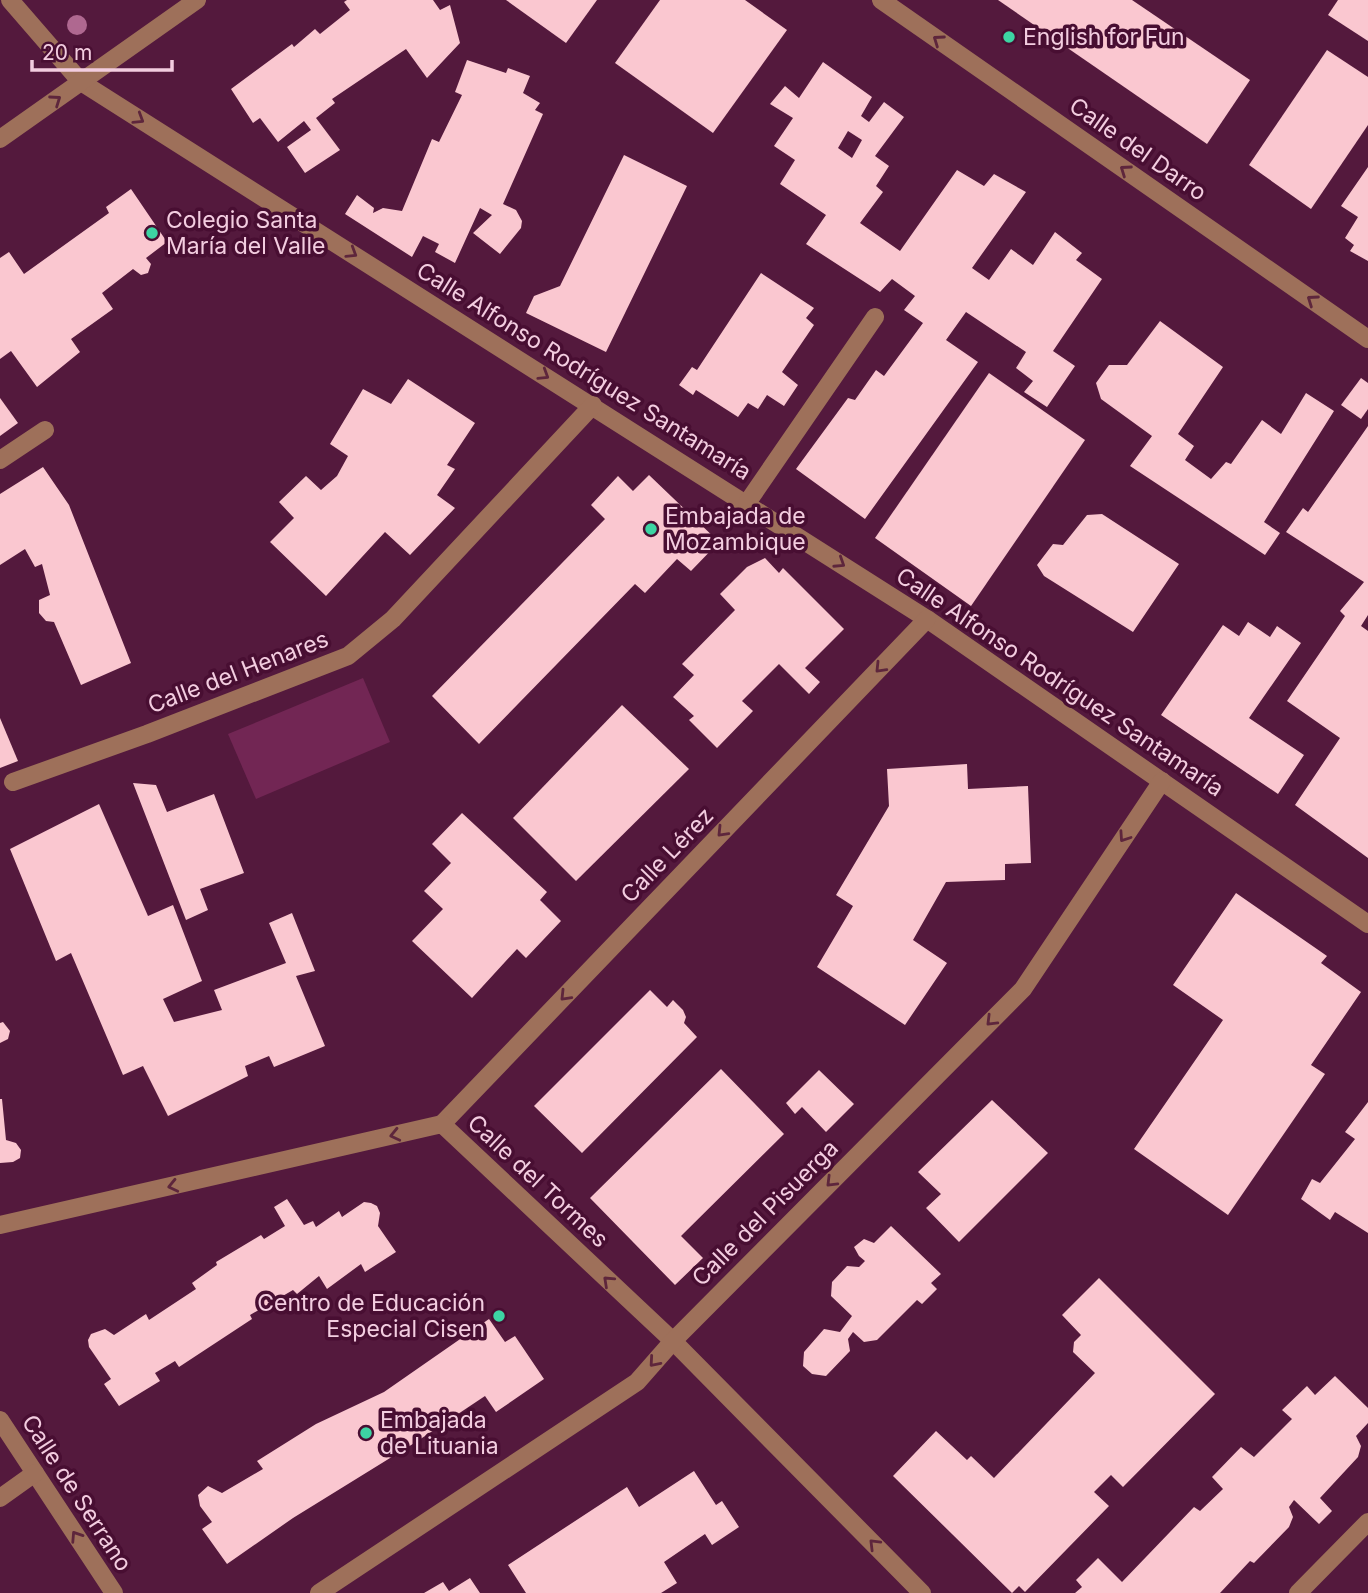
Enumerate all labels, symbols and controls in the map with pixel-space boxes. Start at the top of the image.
place label: English for Fun [1023,23,1185,51]
scale bar [32,28,172,72]
marker: English for Fun [1001,29,1017,45]
one-way arrow [933,36,946,48]
text: 20 m [42,40,92,65]
street label: Calle del Darro [1064,91,1212,207]
one-way arrow [48,96,61,108]
one-way arrow [131,110,144,123]
one-way arrow [1120,166,1133,178]
place label: Colegio Santa María del Valle [166,206,325,260]
marker: Colegio Santa María del Valle [144,225,160,241]
one-way arrow [344,245,357,258]
street label: Calle Alfonso Rodríguez Santamaría [412,256,756,486]
one-way arrow [1307,296,1320,308]
one-way arrow [537,366,550,379]
place label: Embajada de Mozambique [665,502,806,556]
marker: Embajada de Mozambique [643,521,659,537]
one-way arrow [832,554,845,567]
street label: Calle Alfonso Rodríguez Santamaría [891,562,1229,802]
street label: Calle del Henares [144,625,332,719]
one-way arrow [875,660,888,673]
street label: Calle Lérez [615,802,719,908]
one-way arrow [718,824,731,837]
one-way arrow [1120,830,1133,843]
one-way arrow [560,988,573,1001]
one-way arrow [987,1013,999,1025]
street label: Calle del Tormes [462,1109,614,1253]
one-way arrow [389,1127,401,1141]
street label: Calle del Pisuerga [686,1134,844,1292]
one-way arrow [826,1174,839,1187]
one-way arrow [167,1178,179,1192]
one-way arrow [604,1276,617,1289]
place label: Centro de Educación Especial Cisen [257,1289,485,1343]
marker: Centro de Educación Especial Cisen [491,1308,507,1324]
one-way arrow [650,1354,662,1367]
place label: Embajada de Lituania [380,1406,499,1460]
street label: Calle de Serrano [16,1410,138,1576]
marker: Embajada de Lituania [358,1425,374,1441]
one-way arrow [72,1531,84,1544]
one-way arrow [870,1540,883,1553]

